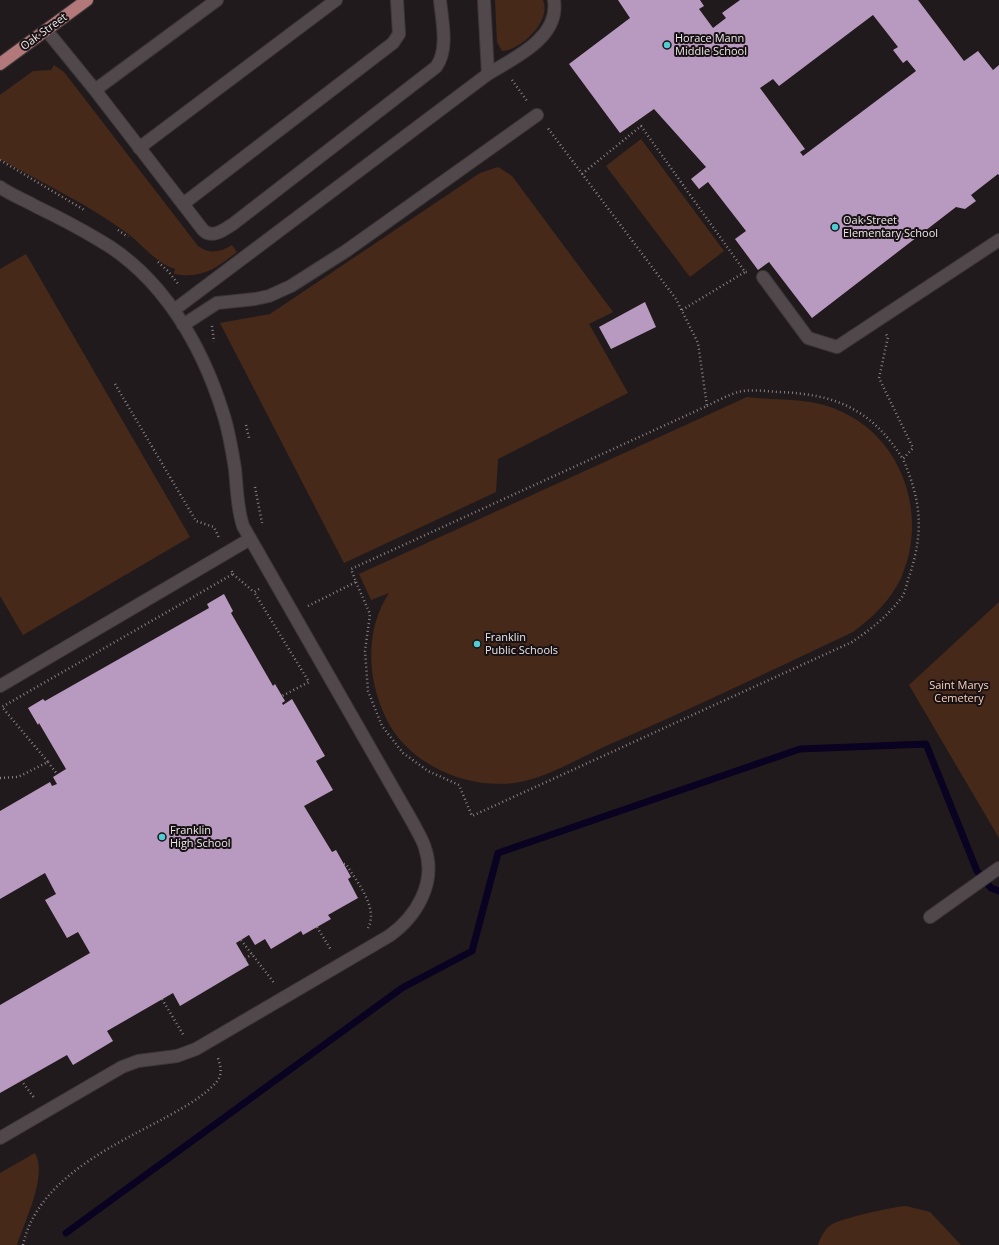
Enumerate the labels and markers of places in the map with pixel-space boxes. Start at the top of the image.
place label: Horace Mann Middle School [675,32,747,58]
marker: Horace Mann Middle School [662,40,672,50]
place label: Oak Street Elementary School [843,214,938,240]
marker: Oak Street Elementary School [830,222,840,232]
place label: Franklin Public Schools [485,631,558,657]
marker: Franklin Public Schools [472,639,482,649]
place label: Franklin High School [170,824,231,850]
marker: Franklin High School [157,832,167,842]

